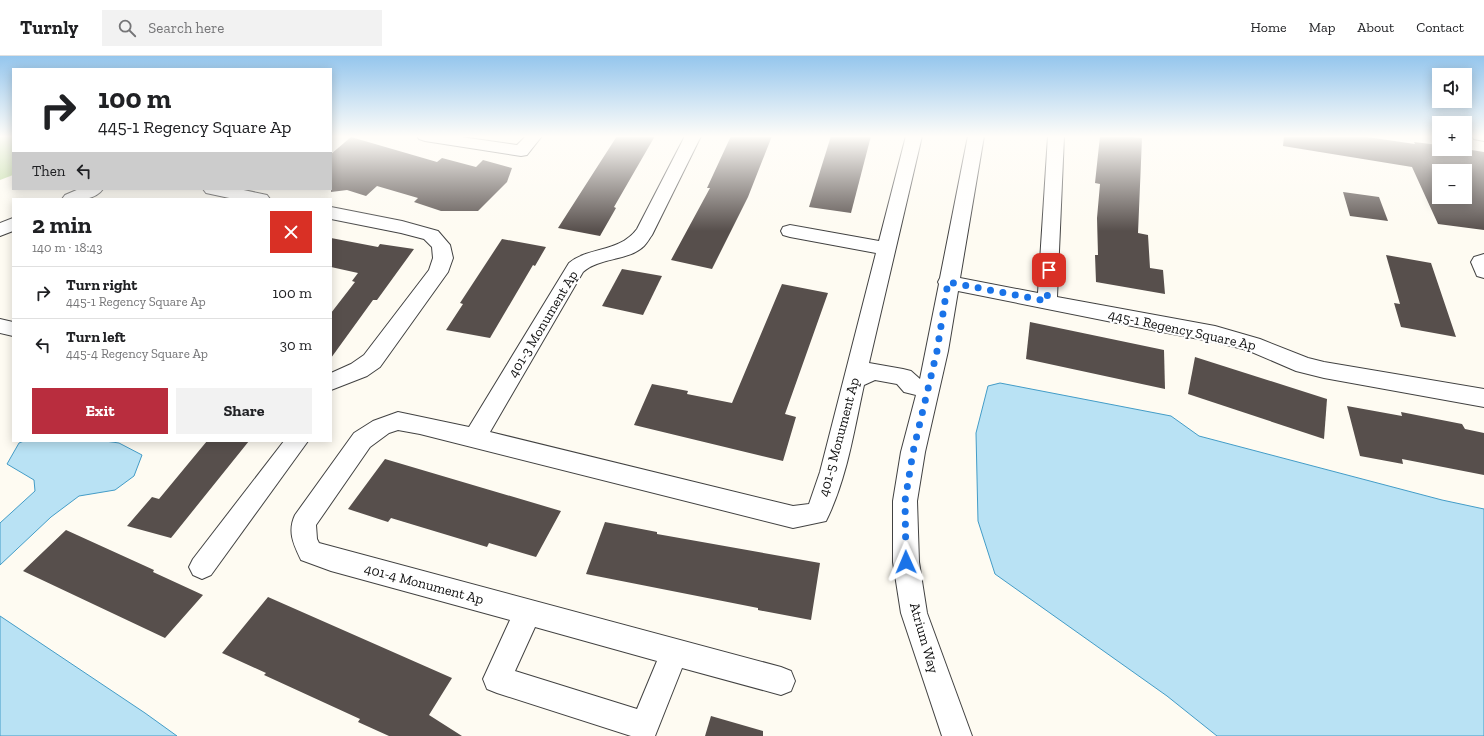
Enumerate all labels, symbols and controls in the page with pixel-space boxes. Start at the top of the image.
search box [102,10,382,46]
text: Turnly [20,16,78,39]
icon: search [116,17,138,39]
text: Search here [148,19,224,37]
text: Home [1251,19,1287,36]
text: Map [1309,19,1335,36]
text: About [1357,19,1394,36]
text: Contact [1416,19,1464,36]
map controls [1432,68,1472,204]
button: sound [1432,68,1472,108]
text: 100 m [98,82,171,115]
icon: right [32,84,84,136]
text: 445-1 Regency Square Ap [98,116,292,138]
button: + [1432,116,1472,156]
icon: left [73,160,95,182]
text: Then [32,162,65,180]
button: − [1432,164,1472,204]
text: 2 min [32,210,92,239]
button: close [270,211,312,253]
text: 140 m · 18:43 [32,240,103,255]
pin [1032,253,1066,287]
icon: arrive [1038,259,1060,281]
street label: 401-3 Monument Ap [504,267,582,381]
text: Turn right [66,276,137,294]
icon: right [32,282,54,304]
text: 100 m [273,284,312,302]
text: 445-1 Regency Square Ap [66,294,206,309]
street label: 445-1 Regency Square Ap [1107,306,1258,354]
text: Turn left [66,328,126,346]
icon: left [32,334,54,356]
text: 30 m [280,336,312,354]
text: 445-4 Regency Square Ap [66,346,208,361]
street label: 401-5 Monument Ap [815,375,863,498]
button: Exit [32,388,168,434]
button: Share [176,388,312,434]
position arrow [885,541,927,583]
street label: 401-4 Monument Ap [362,560,486,608]
street label: Atrium Way [906,601,942,676]

